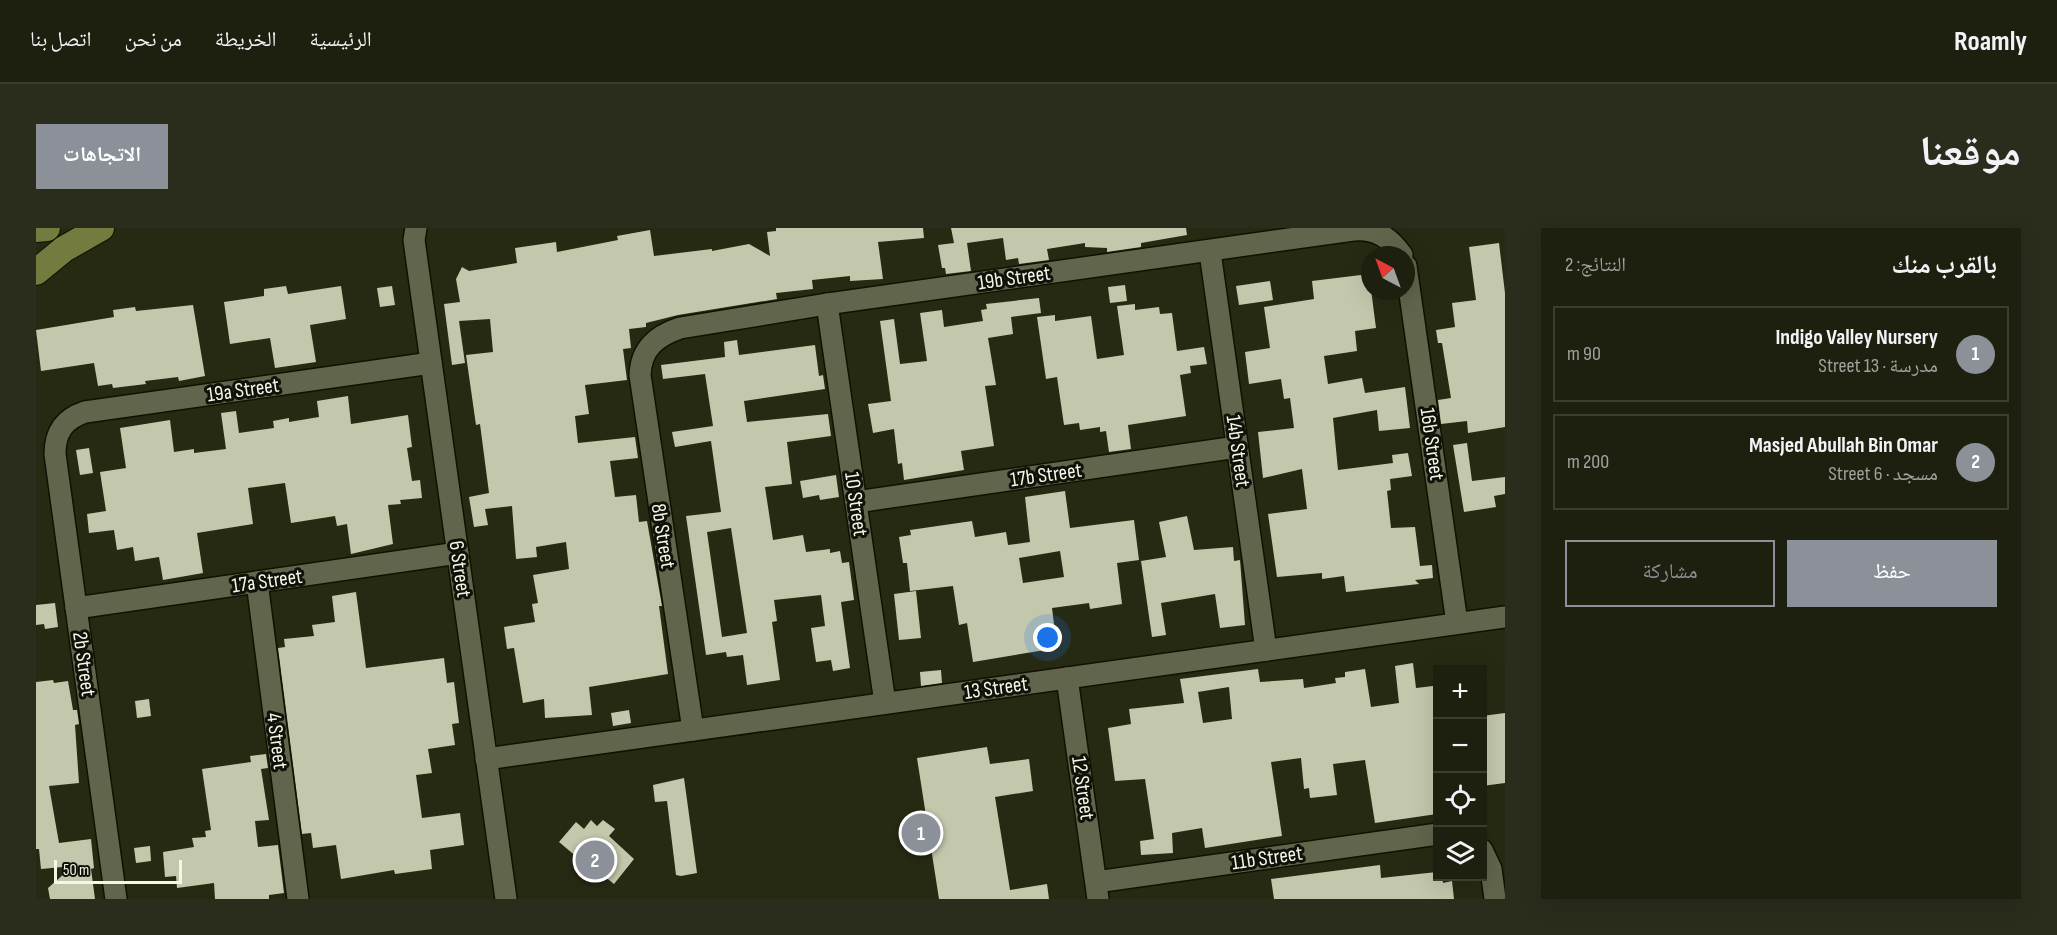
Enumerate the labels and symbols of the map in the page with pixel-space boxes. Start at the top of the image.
north arrow [1361,246,1415,300]
street label: 19b Street [976,261,1052,295]
street label: 19a Street [205,373,281,407]
street label: 16b Street [1415,406,1449,482]
street label: 14b Street [1221,413,1255,489]
street label: 17b Street [1009,458,1083,492]
street label: 10 Street [839,470,873,538]
street label: 8b Street [646,502,680,570]
street label: 6 Street [444,539,476,599]
street label: 17a Street [230,564,304,598]
your location [1033,623,1062,652]
street label: 2b Street [67,630,101,698]
street label: 13 Street [963,671,1029,705]
street label: 4 Street [261,711,293,771]
street label: 12 Street [1066,755,1100,821]
pin: 1 [902,810,940,856]
pin: 2 [576,838,614,882]
street label: 11b Street [1230,841,1304,875]
scale bar [54,857,182,884]

